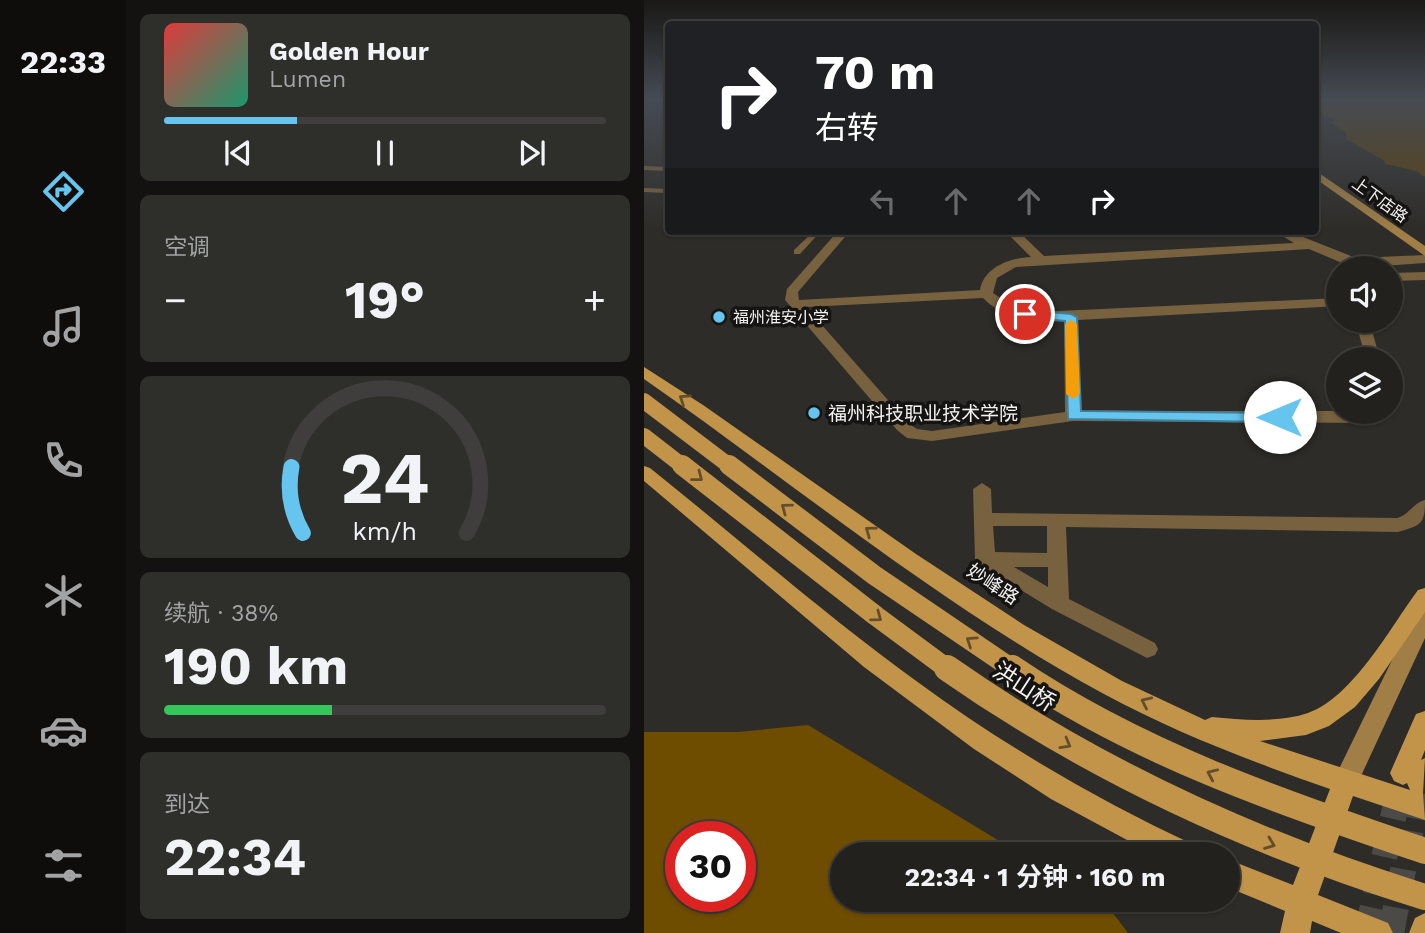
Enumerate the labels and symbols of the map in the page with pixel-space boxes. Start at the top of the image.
street label: 上下店路 [1349,174,1411,226]
pin [995,284,1055,344]
place label: 福州淮安小学 [733,308,829,327]
marker: 福州淮安小学 [711,309,727,325]
position arrow [1243,380,1317,454]
one-way arrow [679,395,692,408]
place label: 福州科技职业技术学院 [828,402,1018,425]
marker: 福州科技职业技术学院 [806,405,822,421]
one-way arrow [690,469,703,482]
one-way arrow [781,504,794,517]
one-way arrow [865,527,878,540]
street label: 妙峰路 [963,559,1023,609]
one-way arrow [869,609,882,622]
one-way arrow [966,637,979,649]
street label: 洪山桥 [988,657,1060,717]
one-way arrow [1141,696,1153,710]
one-way arrow [1059,736,1071,749]
one-way arrow [1207,768,1220,782]
speed limit sign: 30 [665,821,756,912]
one-way arrow [1264,835,1276,849]

